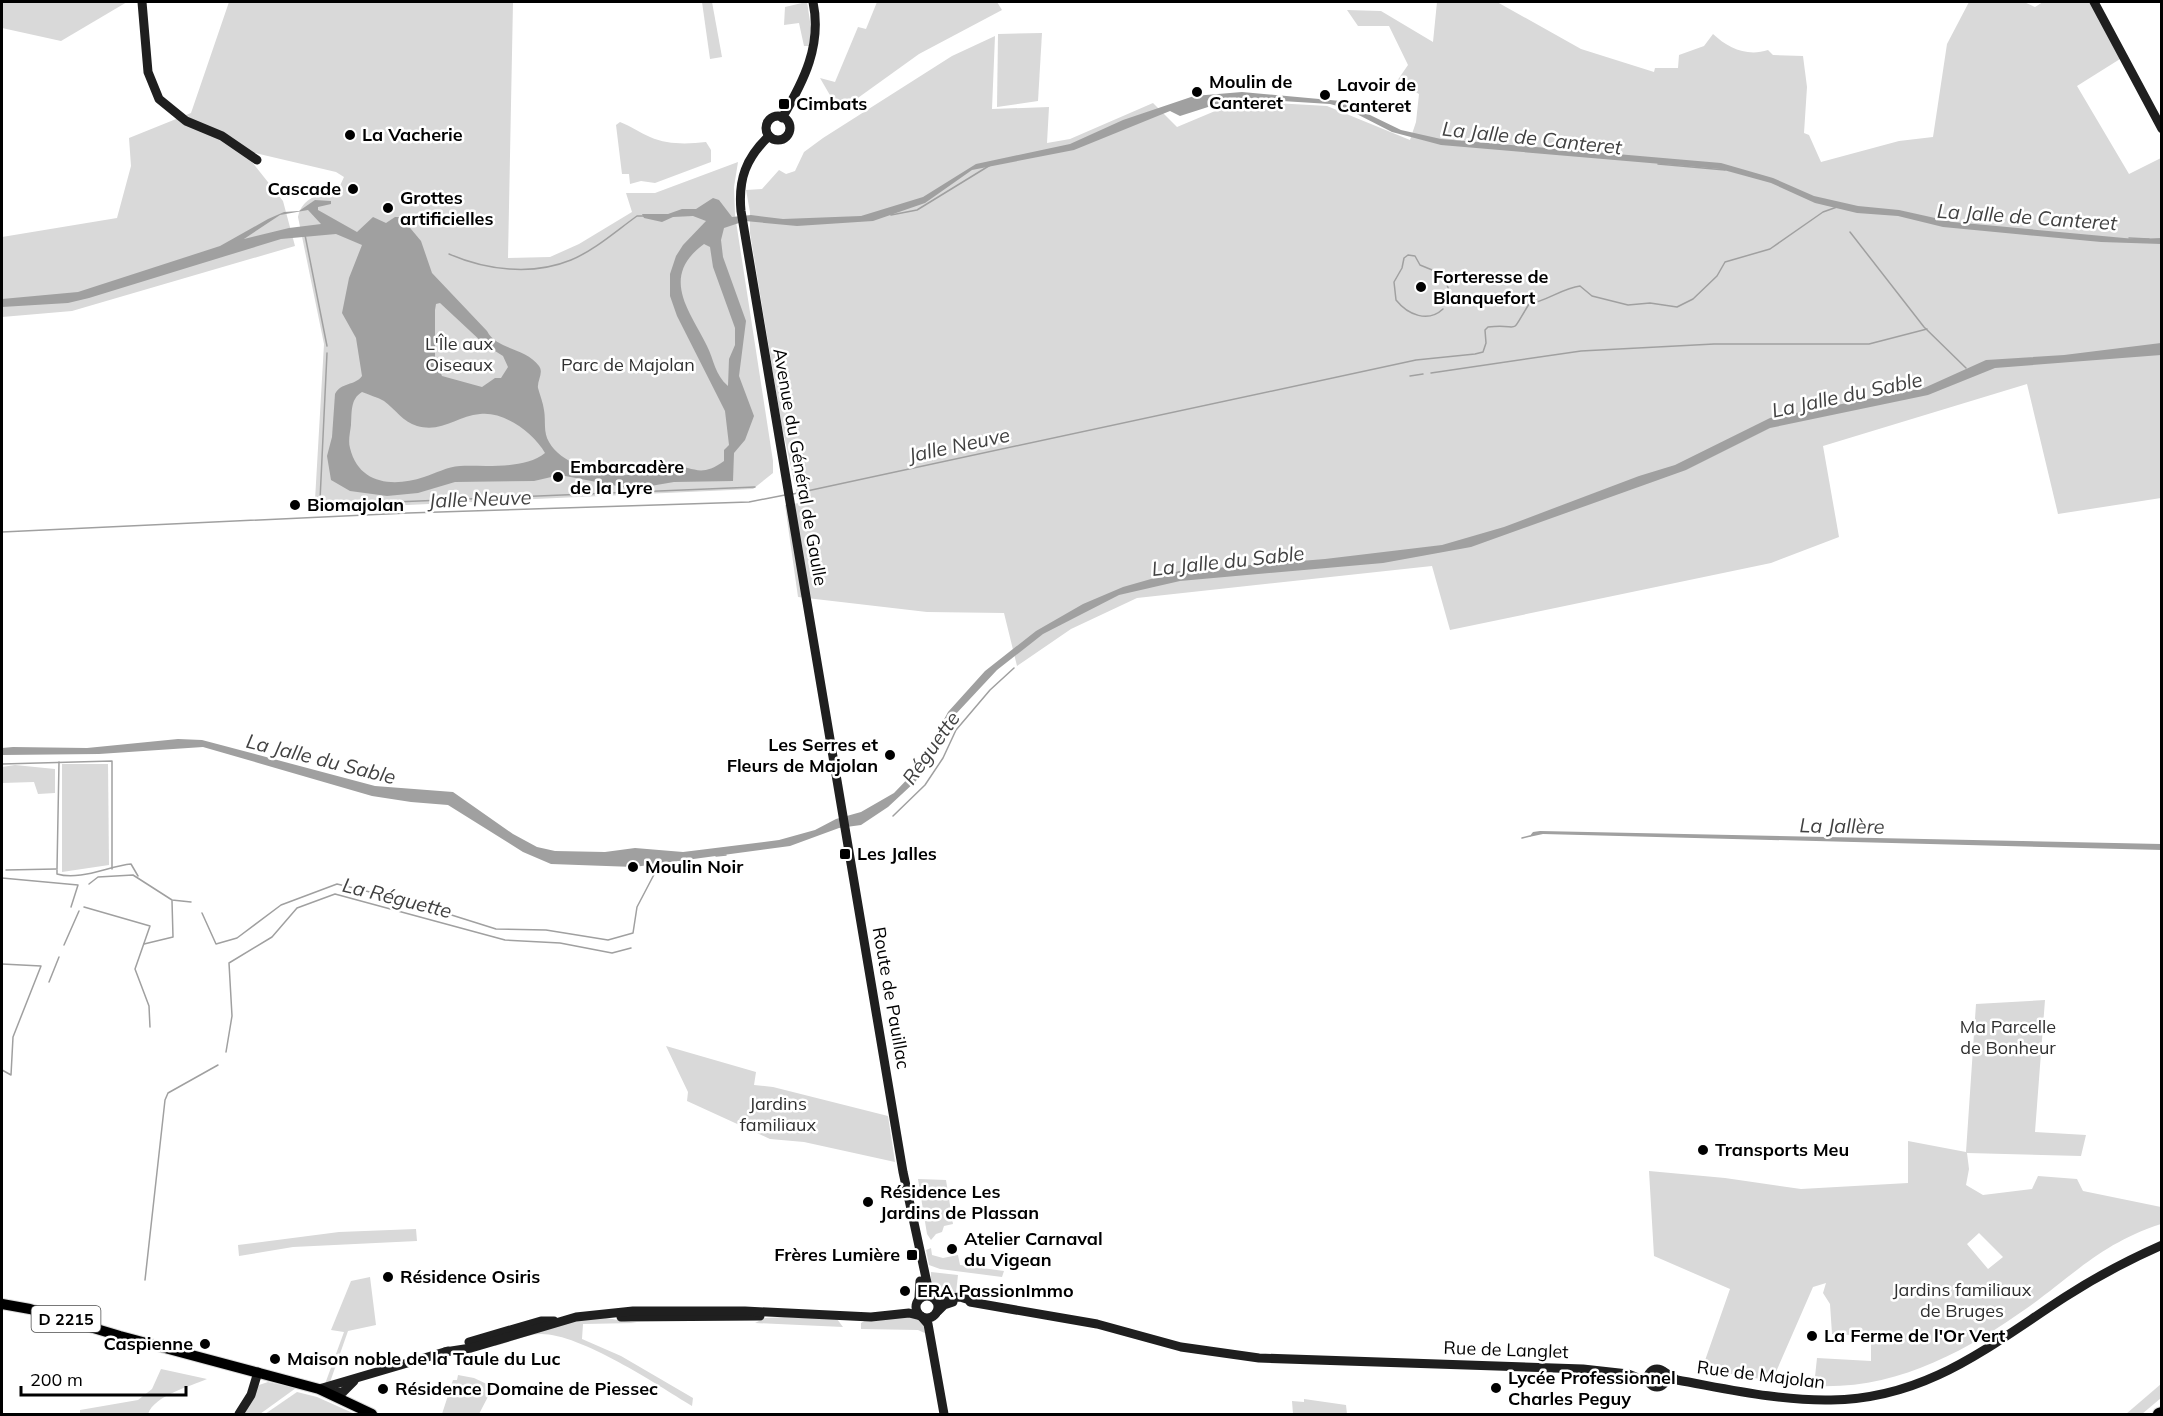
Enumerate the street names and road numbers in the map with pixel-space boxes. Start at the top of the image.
street label: Avenue du Général de Gaulle [768,346,833,587]
street label: Route de Pauillac [868,925,915,1071]
road number: D 2215 [32,1306,100,1332]
street label: Rue de Langlet [1443,1336,1569,1363]
street label: Rue de Majolan [1696,1355,1827,1394]

